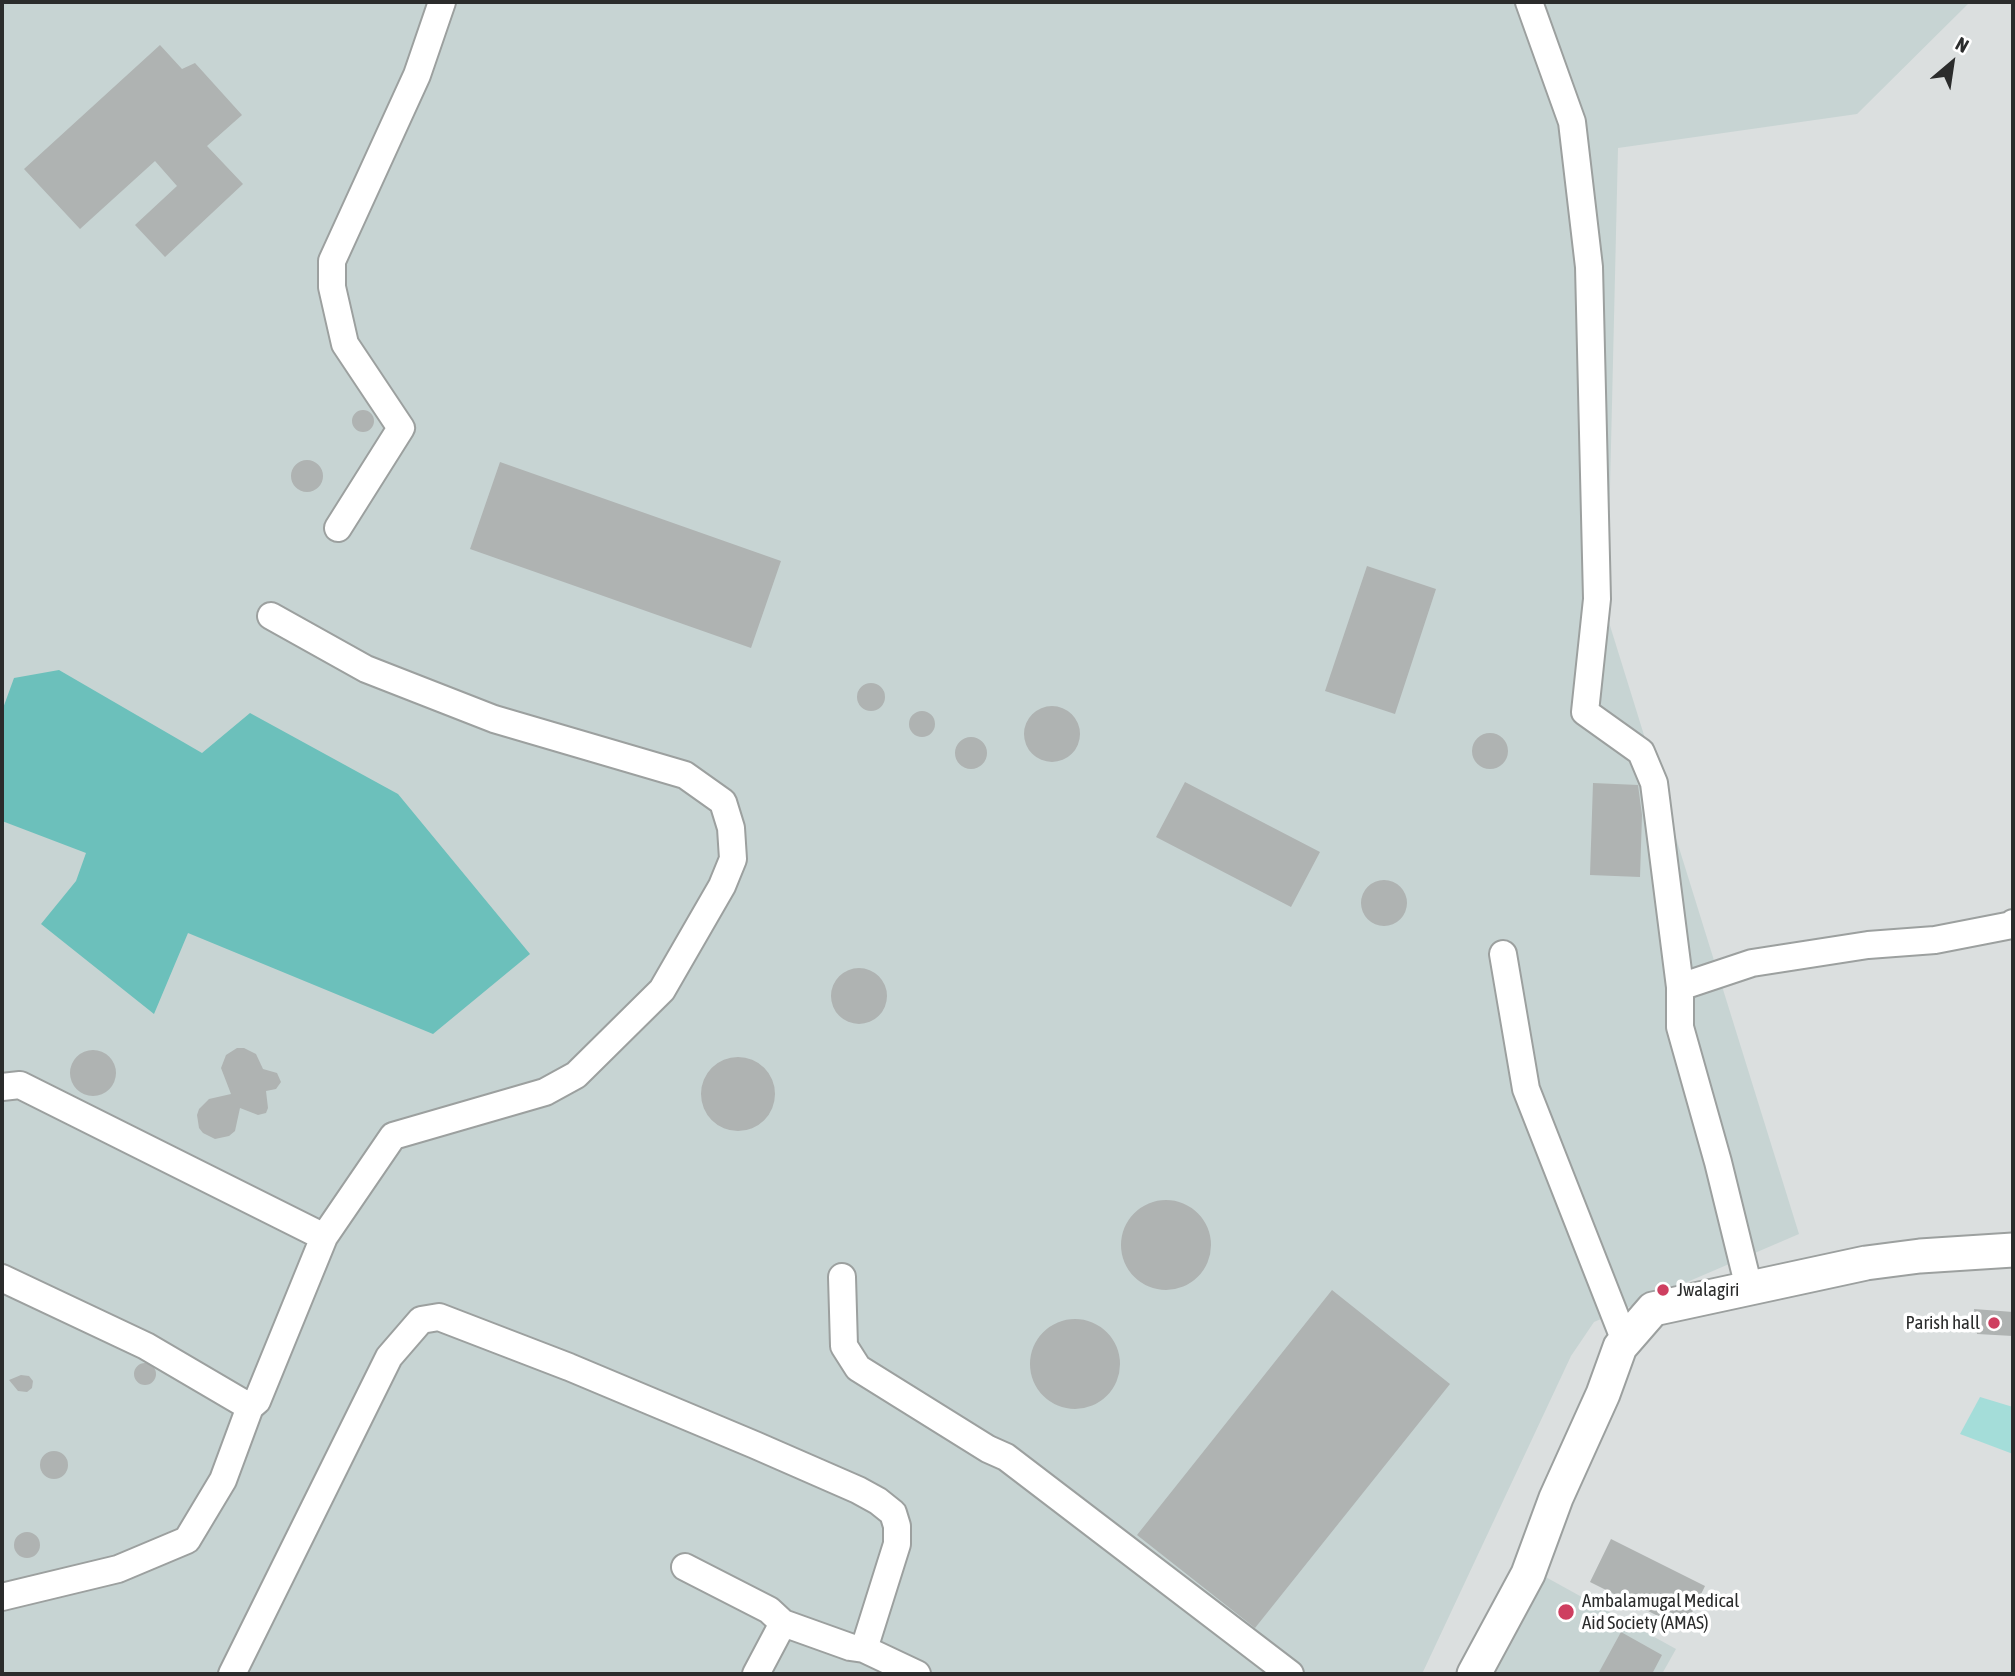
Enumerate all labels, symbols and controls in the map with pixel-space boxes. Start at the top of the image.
north arrow [1917,28,1987,98]
text: N [1952,32,1972,57]
place label: Jwalagiri [1677,1279,1739,1301]
marker: Jwalagiri [1655,1282,1671,1298]
place label: Parish hall [1906,1312,1980,1334]
marker: Parish hall [1986,1315,2002,1331]
place label: Ambalamugal Medical Aid Society (AMAS) [1582,1590,1739,1634]
marker: Ambalamugal Medical Aid Society (AMAS) [1556,1602,1576,1622]

